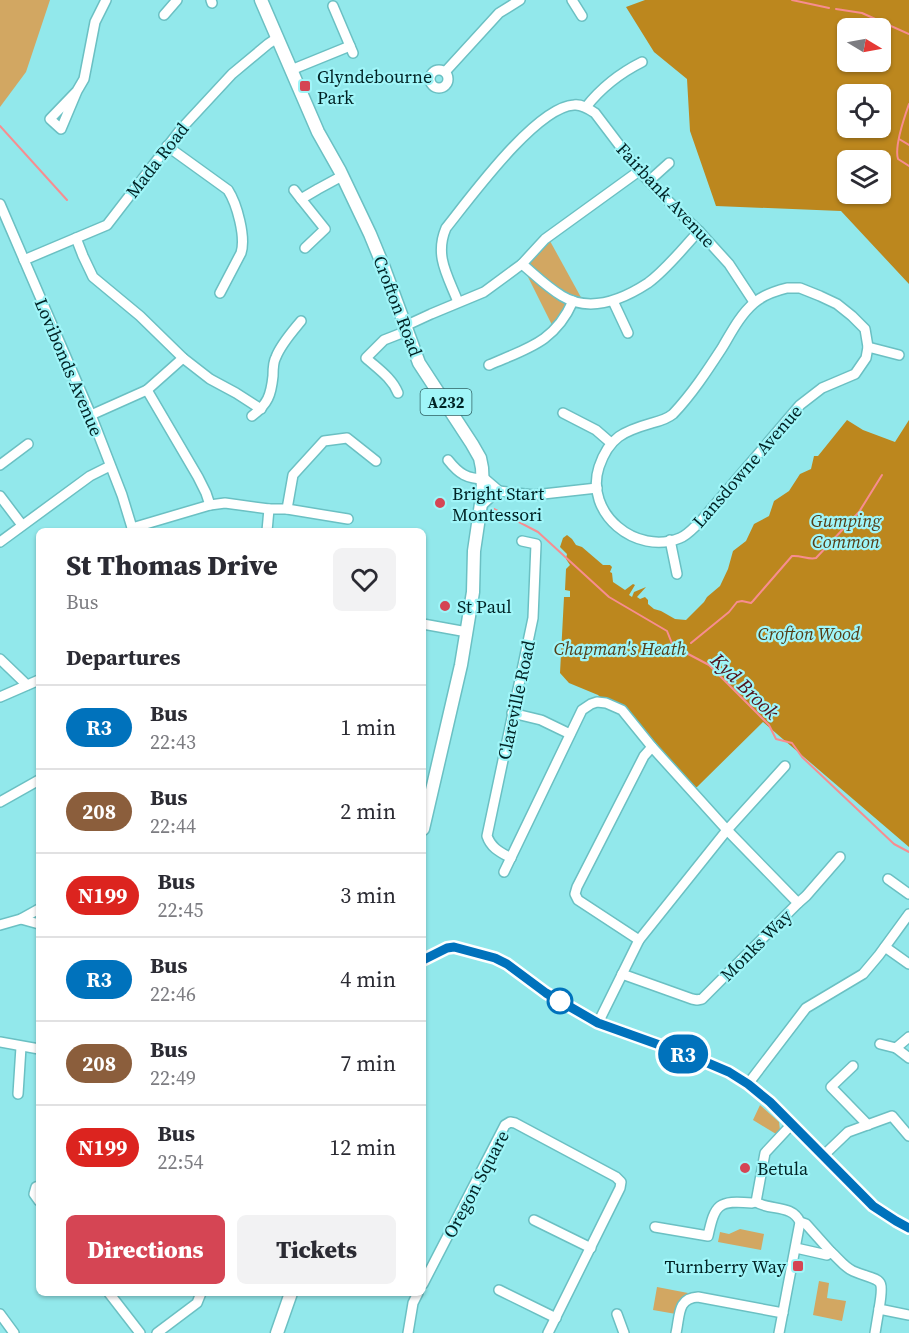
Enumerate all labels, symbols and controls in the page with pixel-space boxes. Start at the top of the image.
north arrow [837,18,891,72]
map controls [837,18,891,204]
place label: Glyndebourne Park [317,64,432,110]
marker: Glyndebourne Park [298,79,312,93]
button: locate [837,84,891,138]
street label: Mada Road [120,117,194,203]
street label: Fairbank Avenue [611,137,721,253]
button: layers [837,150,891,204]
street label: Crofton Road [367,252,429,360]
street label: Lovibonds Avenue [29,294,109,440]
road number: A232 [420,389,472,415]
street label: Lansdowne Avenue [686,399,808,533]
place label: Bright Start Montessori [452,481,544,527]
marker: Bright Start Montessori [433,496,447,510]
park label: Gumping Common [811,508,882,554]
text: St Thomas Drive [66,546,278,584]
button: heart [333,548,396,611]
text: Bus [66,588,99,616]
place label: St Paul [457,594,512,619]
marker: St Paul [438,599,452,613]
park label: Crofton Wood [758,621,861,646]
park label: Chapman's Heath [554,636,687,661]
street label: Clareville Road [491,638,541,762]
text: Departures [66,642,180,672]
water label: Kyd Brook [704,646,786,726]
text: Bus [150,698,187,728]
text: 1 min [340,712,396,742]
text: R3 [86,713,112,742]
text: 22:43 [150,728,196,756]
text: Bus [150,782,187,812]
text: 2 min [340,796,396,826]
text: 208 [82,797,116,826]
text: 22:44 [150,812,196,840]
text: Bus [157,866,195,896]
text: 3 min [340,880,396,910]
text: N199 [78,881,127,910]
text: 22:45 [157,896,203,924]
street label: Monks Way [715,903,798,986]
text: Bus [150,950,187,980]
text: 4 min [340,964,396,994]
text: R3 [86,965,112,994]
text: 22:46 [150,980,196,1008]
unlabelled marker [547,988,573,1014]
text: Bus [150,1034,187,1064]
line badge: R3 [656,1034,710,1074]
text: R3 [670,1040,696,1069]
text: 7 min [340,1048,396,1078]
text: 208 [82,1049,116,1078]
text: 22:49 [150,1064,196,1092]
text: Bus [157,1118,195,1148]
street label: Oregon Square [437,1126,515,1242]
text: 12 min [329,1132,396,1162]
text: N199 [78,1133,127,1162]
text: 22:54 [157,1148,203,1176]
place label: Betula [757,1156,809,1181]
marker: Betula [738,1161,752,1175]
button: Directions [66,1215,225,1284]
button: Tickets [237,1215,396,1284]
place label: Turnberry Way [664,1254,787,1279]
marker: Turnberry Way [791,1259,805,1273]

